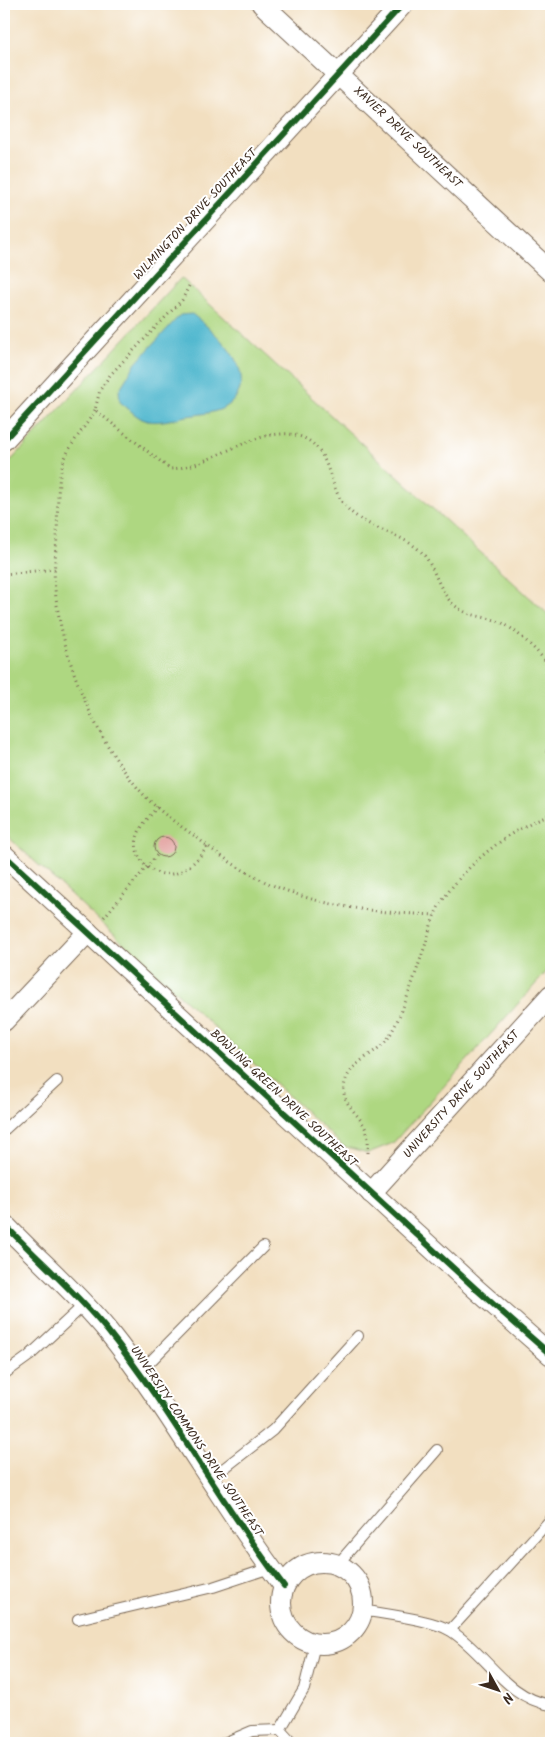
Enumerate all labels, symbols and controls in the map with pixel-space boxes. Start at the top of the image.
street label: XAVIER DRIVE SOUTHEAST [349,82,468,194]
street label: WILMINGTON DRIVE SOUTHEAST [129,143,263,285]
street label: BOWLING GREEN DRIVE SOUTHEAST [206,1025,363,1173]
street label: UNIVERSITY DRIVE SOUTHEAST [398,1025,525,1163]
street label: UNIVERSITY COMMONS DRIVE SOUTHEAST [125,1342,269,1542]
north arrow [472,1664,522,1714]
text: N [496,1687,518,1708]

